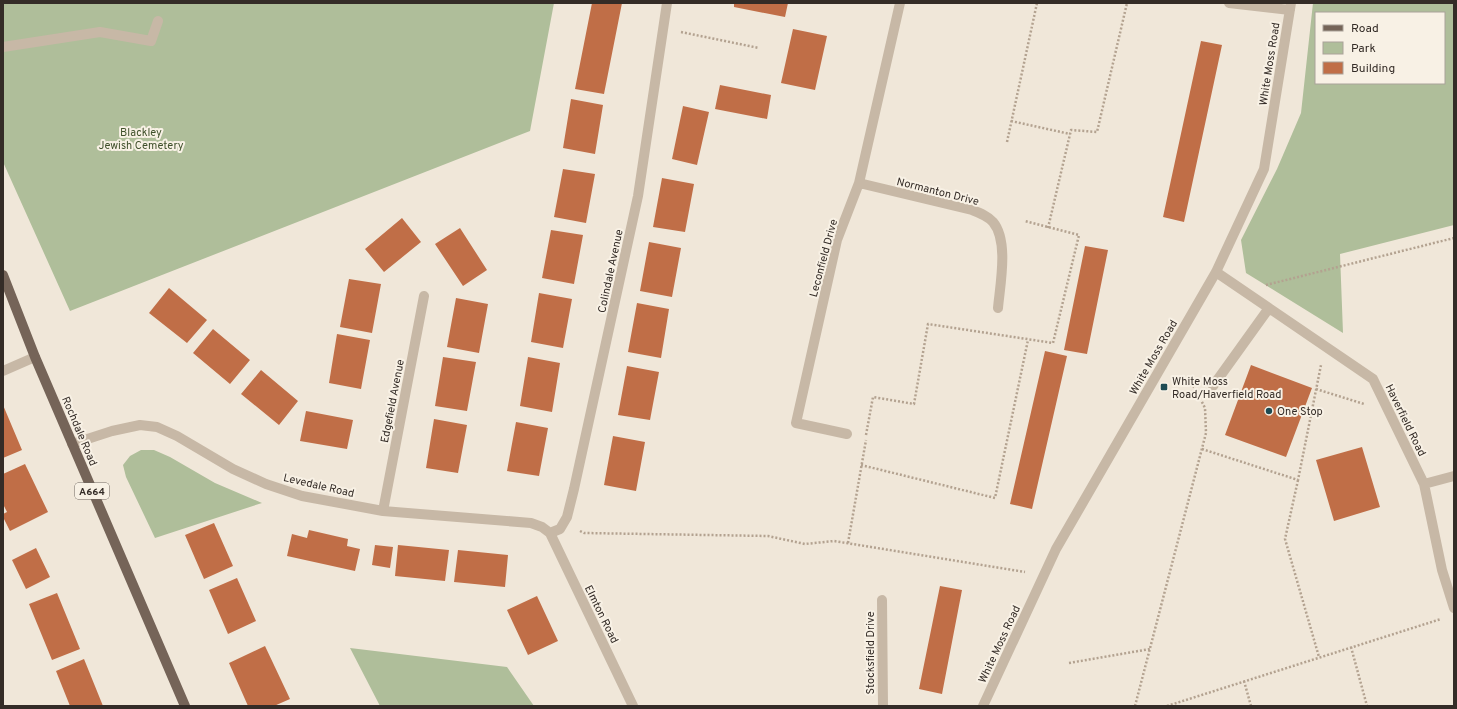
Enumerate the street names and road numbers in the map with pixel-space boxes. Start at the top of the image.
street label: White Moss Road [1256,22,1283,107]
street label: Normanton Drive [895,175,980,209]
street label: Leconfield Drive [807,218,841,299]
street label: Colindale Avenue [595,228,627,314]
street label: White Moss Road [1127,318,1181,397]
street label: Edgefield Avenue [378,358,408,444]
street label: Haverfield Road [1382,382,1429,459]
street label: Rochdale Road [58,395,100,468]
street label: Levedale Road [282,471,356,501]
road number: A664 [75,483,109,499]
street label: Elmton Road [581,583,621,646]
street label: White Moss Road [976,603,1024,685]
street label: Stocksfield Drive [864,611,878,695]

